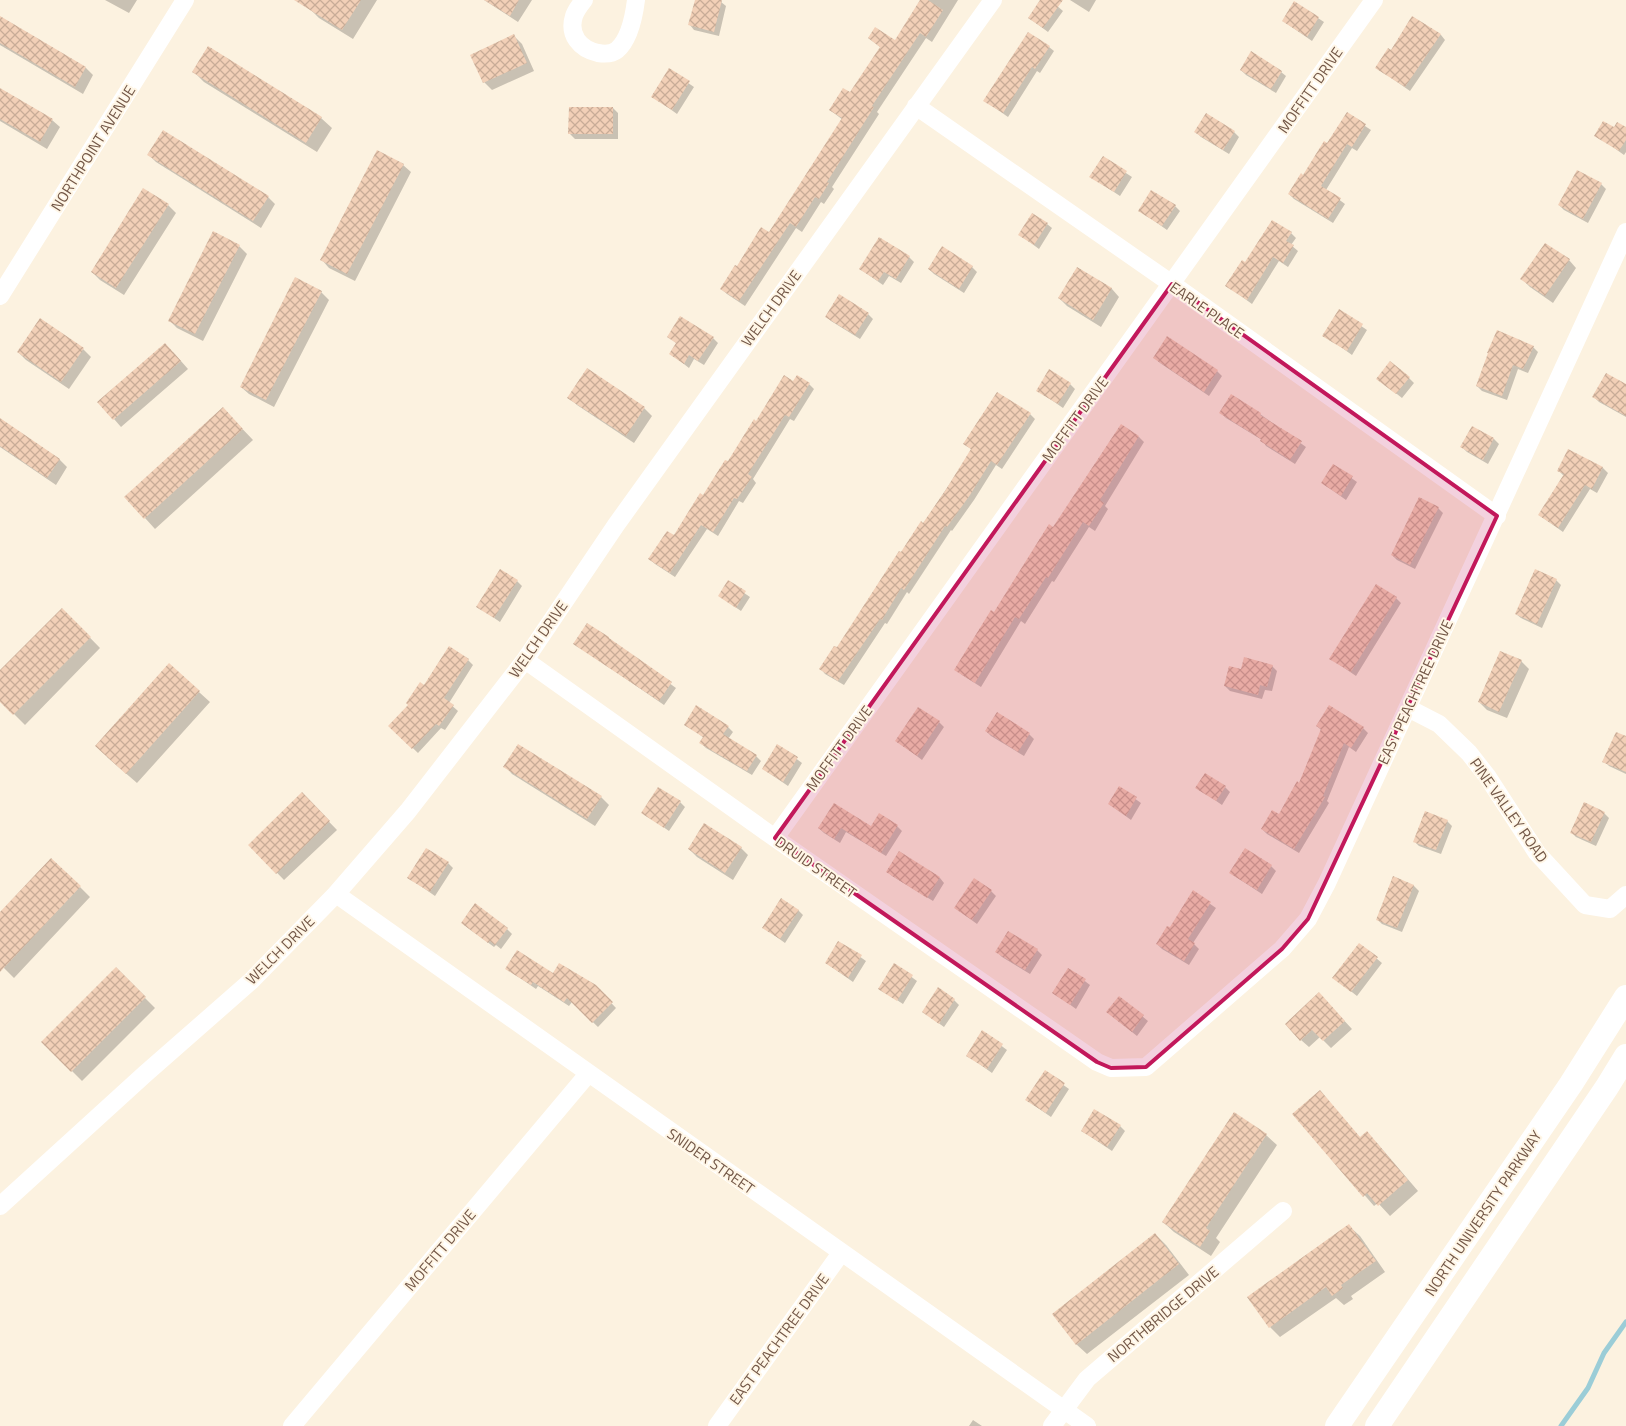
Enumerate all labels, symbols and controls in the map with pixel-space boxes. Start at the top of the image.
street label: MOFFITT DRIVE [1272,42,1348,138]
street label: NORTHPOINT AVENUE [45,81,141,215]
street label: WELCH DRIVE [735,265,807,351]
street label: EARLE PLACE [1165,276,1249,344]
street label: MOFFITT DRIVE [1036,372,1114,466]
street label: WELCH DRIVE [503,596,573,682]
street label: EAST PEACHTREE DRIVE [1371,616,1459,768]
street label: MOFFITT DRIVE [800,701,878,795]
street label: PINE VALLEY ROAD [1464,753,1554,867]
street label: DRUID STREET [771,830,862,904]
street label: WELCH DRIVE [240,910,320,990]
street label: SNIDER STREET [663,1122,760,1200]
street label: NORTH UNIVERSITY PARKWAY [1419,1125,1547,1301]
street label: MOFFITT DRIVE [399,1204,481,1296]
street label: NORTHBRIDGE DRIVE [1102,1260,1224,1368]
street label: EAST PEACHTREE DRIVE [723,1269,835,1409]

